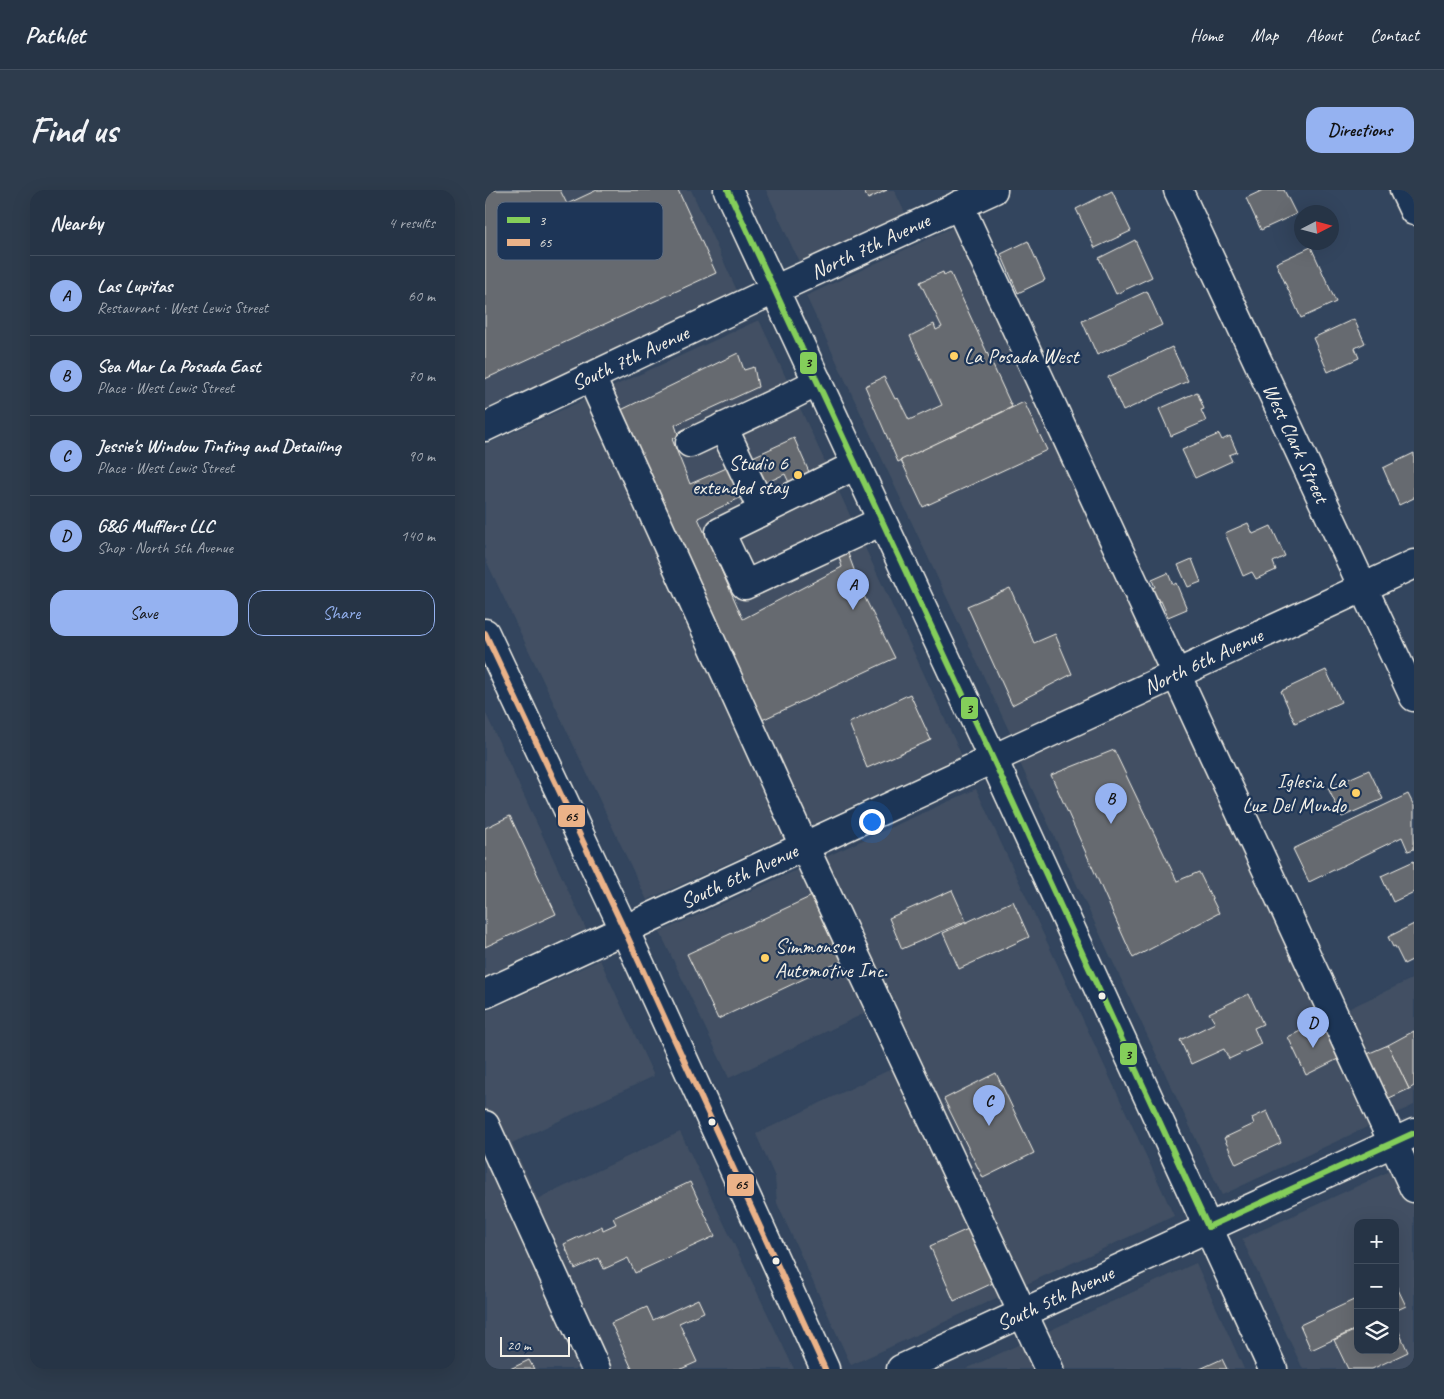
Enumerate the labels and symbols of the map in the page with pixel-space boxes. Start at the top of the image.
legend [497,202,663,260]
north arrow [1294,205,1339,250]
street label: North 7th Avenue [806,207,935,285]
text: 3 [539,212,547,229]
text: 65 [539,234,552,251]
street label: South 7th Avenue [567,319,694,396]
place label: La Posada West [964,343,1080,369]
marker: La Posada West [948,350,960,362]
line badge: 3 [799,351,818,375]
text: 3 [805,354,813,371]
street label: West Clark Street [1257,379,1336,509]
place label: Studio 6 extended stay [692,450,790,500]
marker: Studio 6 extended stay [792,469,804,481]
pin: A [837,569,869,610]
street label: North 6th Avenue [1139,622,1268,700]
line badge: 3 [960,696,979,720]
text: 3 [966,700,974,717]
place label: Iglesia La Luz Del Mundo [1242,768,1348,818]
pin: B [1095,783,1127,824]
marker: Iglesia La Luz Del Mundo [1350,787,1362,799]
line badge: 65 [557,804,586,828]
text: 65 [565,808,579,825]
your location [859,809,885,835]
street label: South 6th Avenue [676,837,803,914]
place label: Simmonson Automotive Inc. [775,933,888,983]
marker: Simmonson Automotive Inc. [759,952,771,964]
unlabelled marker [1097,991,1107,1001]
pin: D [1297,1007,1329,1048]
line badge: 3 [1119,1042,1138,1066]
text: 3 [1125,1046,1133,1063]
pin: C [973,1085,1005,1126]
unlabelled marker [707,1117,717,1127]
line badge: 65 [726,1173,755,1197]
text: 65 [735,1176,749,1193]
unlabelled marker [771,1256,781,1266]
street label: South 5th Avenue [992,1259,1119,1336]
scale bar [500,1334,570,1357]

